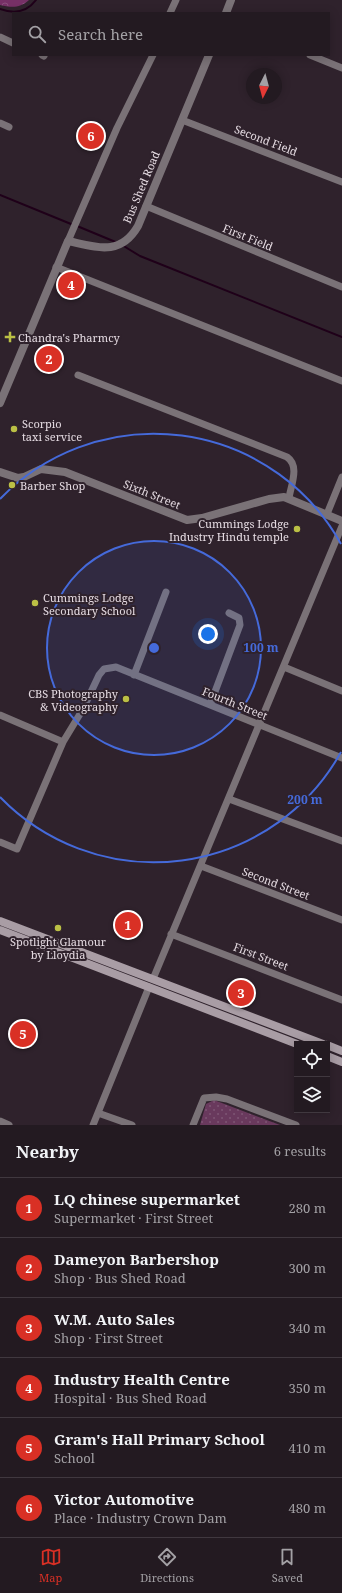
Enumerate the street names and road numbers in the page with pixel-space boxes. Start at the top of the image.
street label: Second Field [232,121,300,159]
street label: Bus Shed Road [119,148,163,225]
street label: First Field [221,220,276,254]
street label: Sixth Street [121,476,183,512]
street label: Fourth Street [200,683,270,723]
street label: Second Street [240,863,312,903]
street label: First Street [231,939,291,973]

